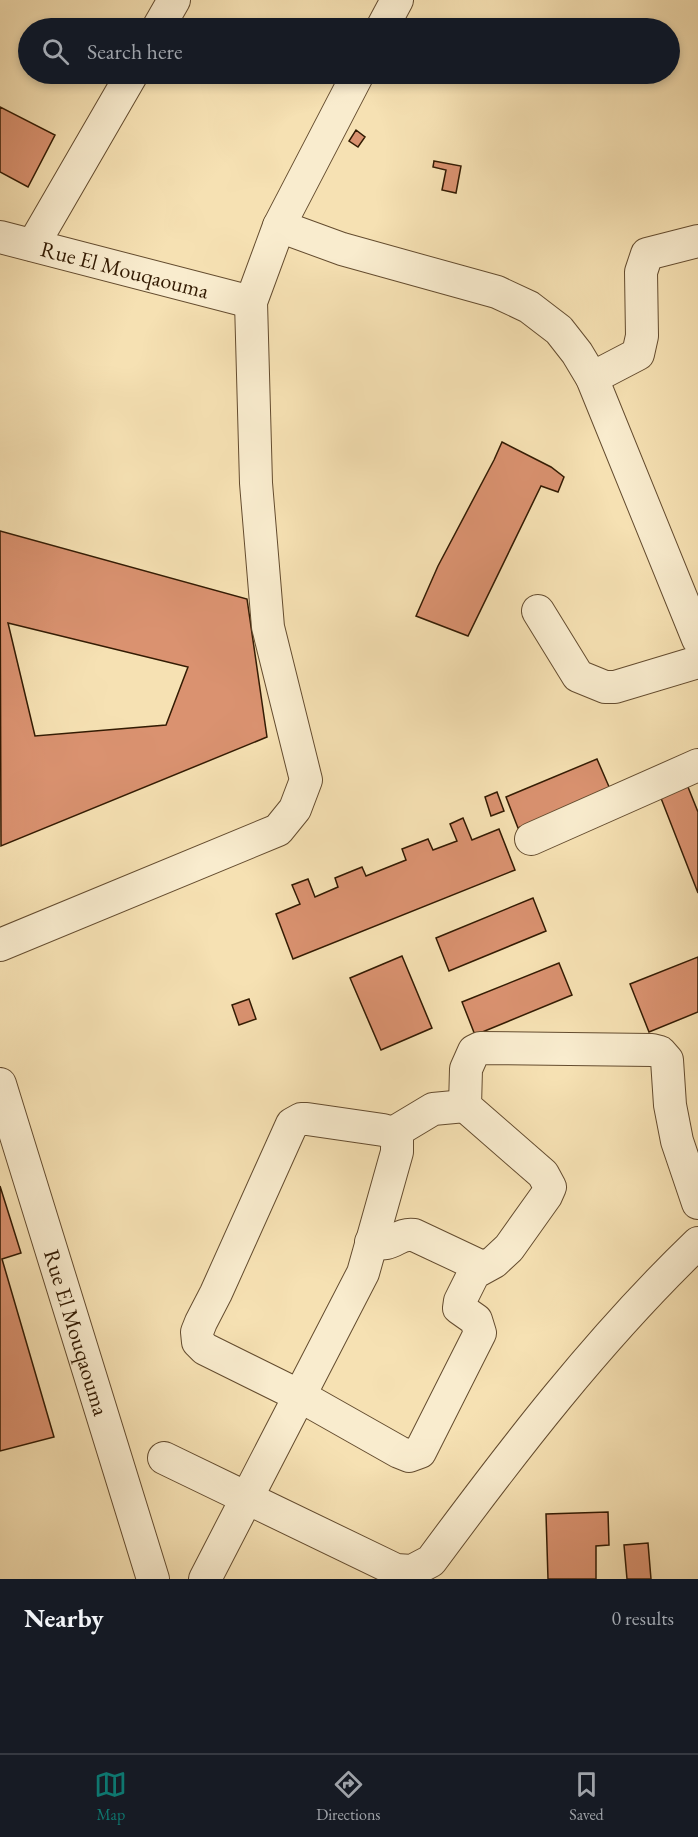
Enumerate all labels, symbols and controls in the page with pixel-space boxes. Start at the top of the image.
search box [18,18,680,84]
icon: search [39,35,72,68]
text: Search here [87,37,182,66]
street label: Rue El Mouqaouma [38,234,212,305]
street label: Rue El Mouqaouma [37,1246,116,1419]
text: Nearby [24,1601,104,1635]
text: 0 results [611,1605,674,1631]
tab: Map [94,1768,127,1825]
tab: Directions [316,1768,381,1825]
tab: Saved [569,1768,604,1825]

